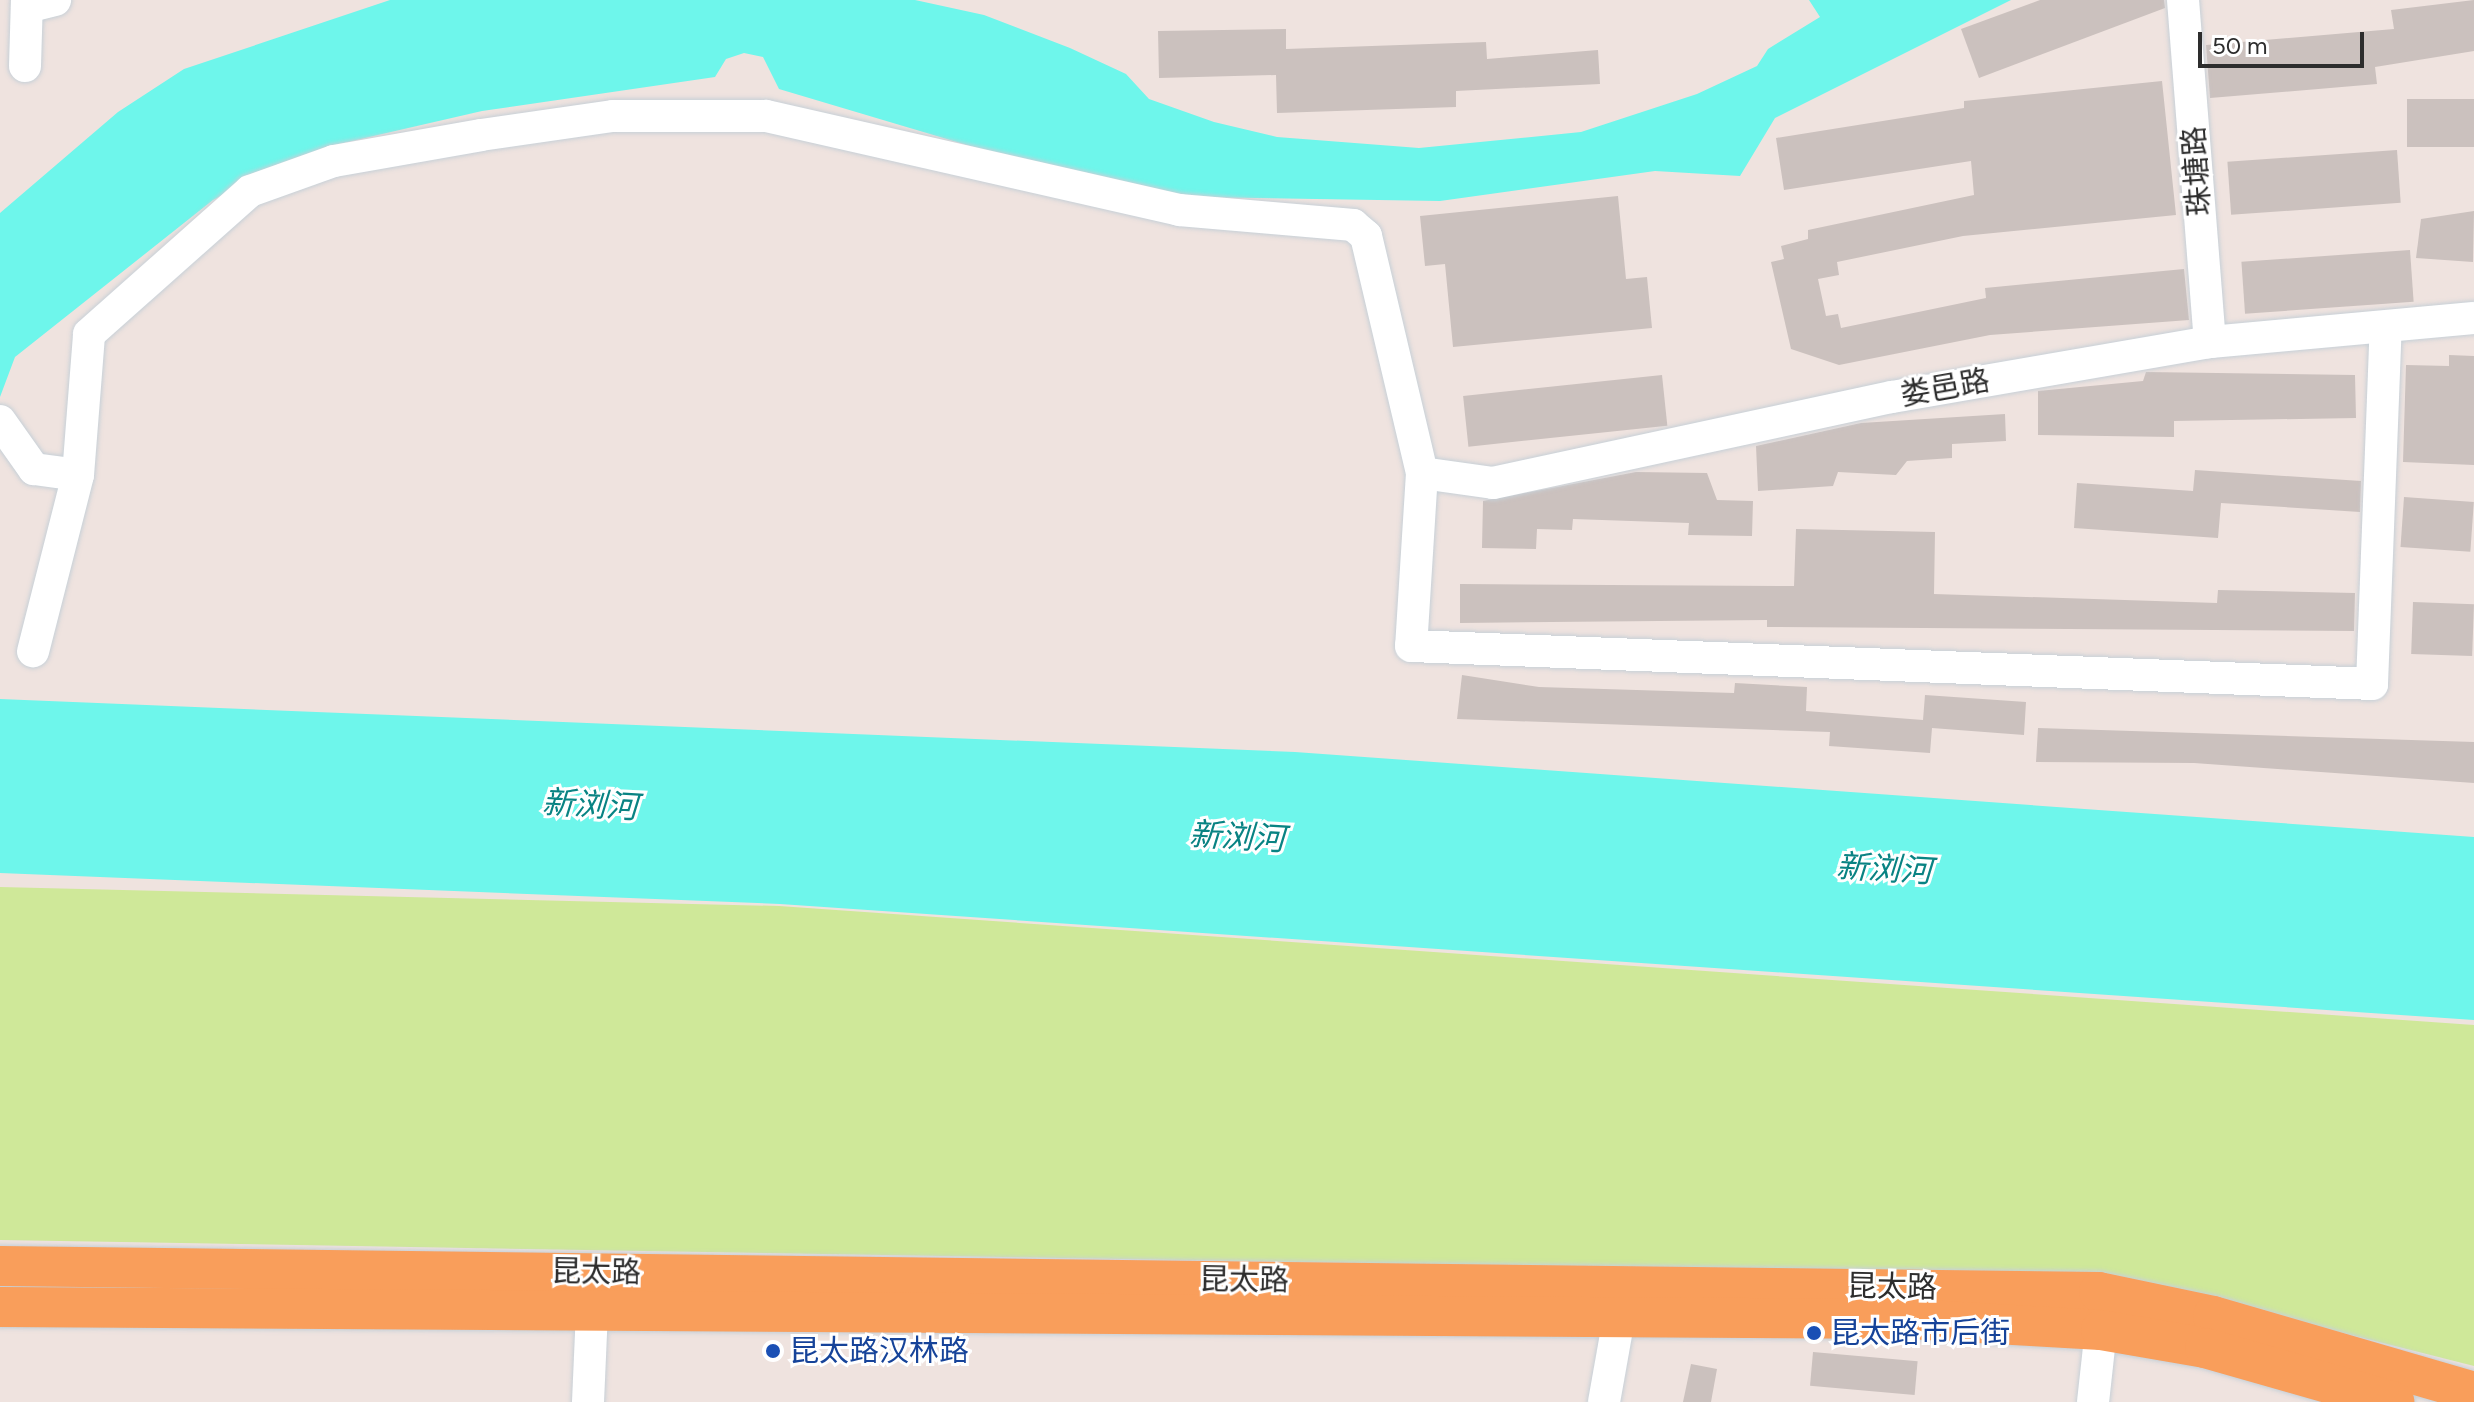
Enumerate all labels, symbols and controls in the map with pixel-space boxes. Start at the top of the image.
scale bar [2202,16,2368,66]
text: 50 m [2212,31,2268,60]
street label: 珠塘路 [2176,125,2218,217]
street label: 娄邑路 [1898,362,1992,414]
water label: 新浏河 [541,783,639,827]
water label: 新浏河 [1188,815,1286,859]
water label: 新浏河 [1835,847,1933,891]
street label: 昆太路 [551,1253,641,1291]
street label: 昆太路 [1199,1261,1289,1299]
street label: 昆太路 [1847,1268,1937,1306]
place label: 昆太路市后街 [1830,1315,2010,1351]
marker: 昆太路市后街 [1805,1324,1823,1342]
place label: 昆太路汉林路 [789,1333,969,1369]
marker: 昆太路汉林路 [764,1342,782,1360]

